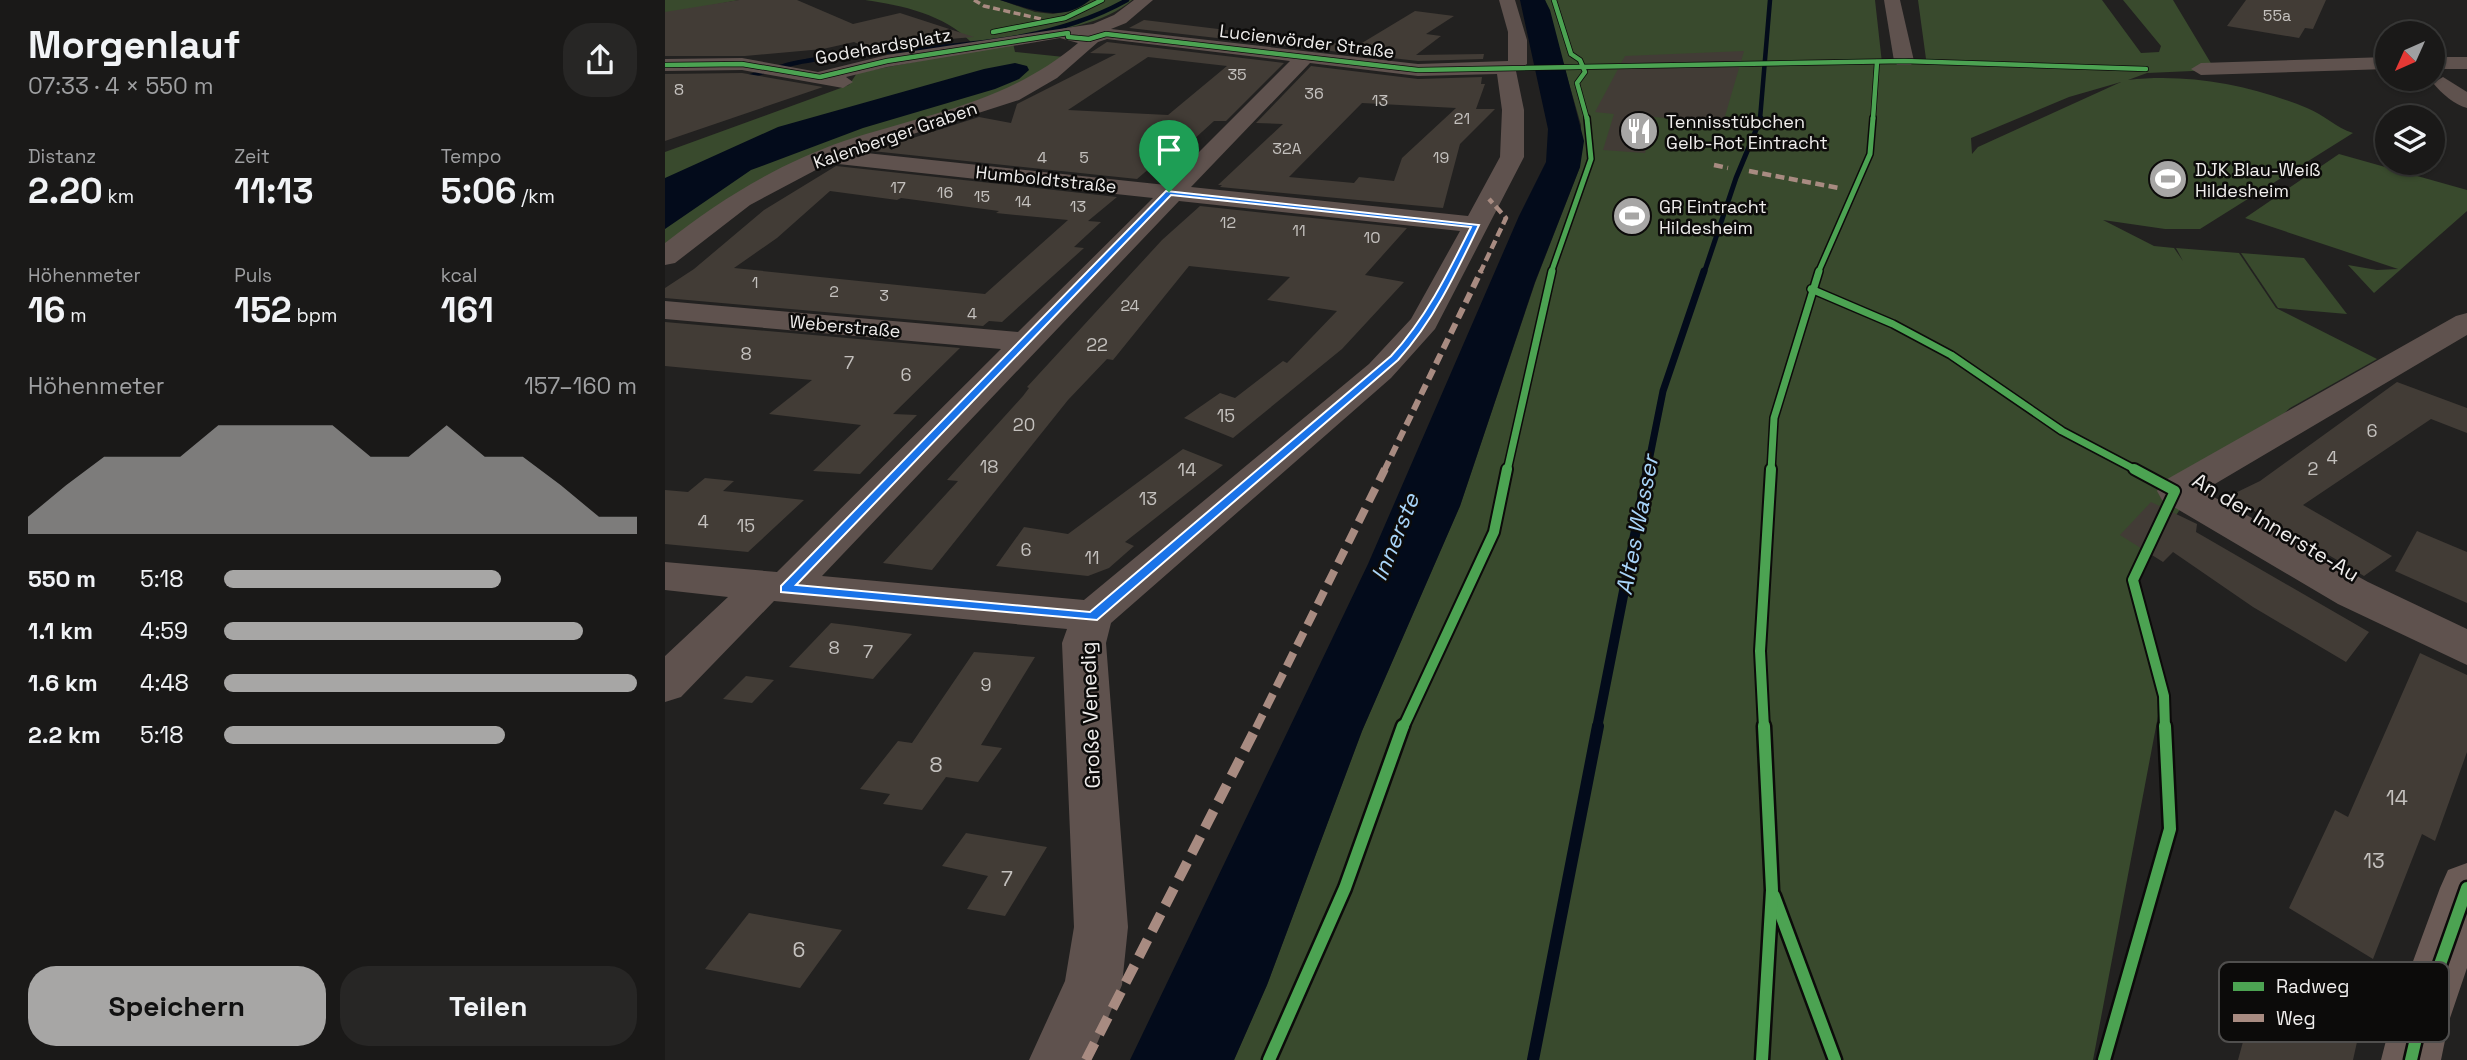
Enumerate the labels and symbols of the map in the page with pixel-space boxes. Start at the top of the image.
house number: 55a [2263,5,2291,26]
street label: Lucienvörder Straße [1218,19,1396,63]
north arrow [2375,21,2445,91]
street label: Godehardsplatz [813,23,953,69]
house number: 35 [1227,64,1247,85]
house number: 8 [674,79,684,100]
house number: 36 [1304,83,1324,104]
house number: 13 [1372,90,1388,111]
street label: Kalenberger Graben [810,96,980,174]
house number: 21 [1454,108,1470,129]
restaurant icon: Tennisstübchen Gelb-Rot Eintracht [1618,110,1660,152]
place label: Tennisstübchen Gelb-Rot Eintracht [1666,110,1828,154]
pin [1139,120,1199,192]
house number: 32A [1272,138,1302,159]
house number: 4 [1037,147,1047,168]
house number: 5 [1079,147,1089,168]
house number: 19 [1433,147,1449,168]
sports icon: DJK Blau-Weiß Hildesheim [2147,158,2189,200]
place label: DJK Blau-Weiß Hildesheim [2195,158,2320,202]
street label: Humboldtstraße [974,160,1118,198]
house number: 17 [890,177,906,198]
house number: 16 [937,182,953,203]
house number: 15 [974,186,990,207]
house number: 14 [1015,191,1031,212]
sports icon: GR Eintracht Hildesheim [1611,195,1653,237]
place label: GR Eintracht Hildesheim [1659,195,1767,239]
house number: 13 [1070,196,1086,217]
house number: 12 [1220,212,1236,233]
house number: 11 [1292,220,1306,241]
house number: 10 [1364,227,1380,248]
house number: 1 [752,272,758,293]
house number: 2 [829,281,839,302]
house number: 3 [879,285,889,306]
house number: 24 [1120,295,1140,316]
house number: 4 [967,303,977,324]
street label: Weberstraße [789,310,901,342]
house number: 22 [1086,333,1108,356]
house number: 8 [740,342,752,365]
house number: 7 [844,351,854,374]
house number: 6 [900,363,912,386]
house number: 15 [1217,404,1235,427]
house number: 20 [1013,413,1035,436]
house number: 6 [2366,419,2378,442]
house number: 4 [2326,446,2338,469]
water label: Altes Wasser [1609,450,1666,597]
house number: 18 [980,455,998,478]
house number: 2 [2308,457,2318,480]
house number: 14 [1178,458,1196,481]
street label: An der Innerste-Au [2188,467,2364,587]
house number: 13 [1139,487,1157,510]
water label: Innerste [1364,488,1427,585]
house number: 4 [697,510,709,533]
house number: 15 [737,514,755,537]
house number: 6 [1020,538,1032,561]
house number: 11 [1084,546,1100,569]
house number: 8 [828,636,840,659]
house number: 7 [863,640,873,663]
street label: Große Venedig [1074,641,1106,789]
house number: 9 [980,673,992,696]
house number: 8 [929,751,943,778]
house number: 14 [2386,784,2408,811]
house number: 13 [2363,847,2385,874]
house number: 7 [1001,865,1013,892]
house number: 6 [793,936,805,963]
legend [2219,962,2449,1042]
text: Radweg [2276,974,2349,999]
text: Weg [2276,1006,2316,1031]

